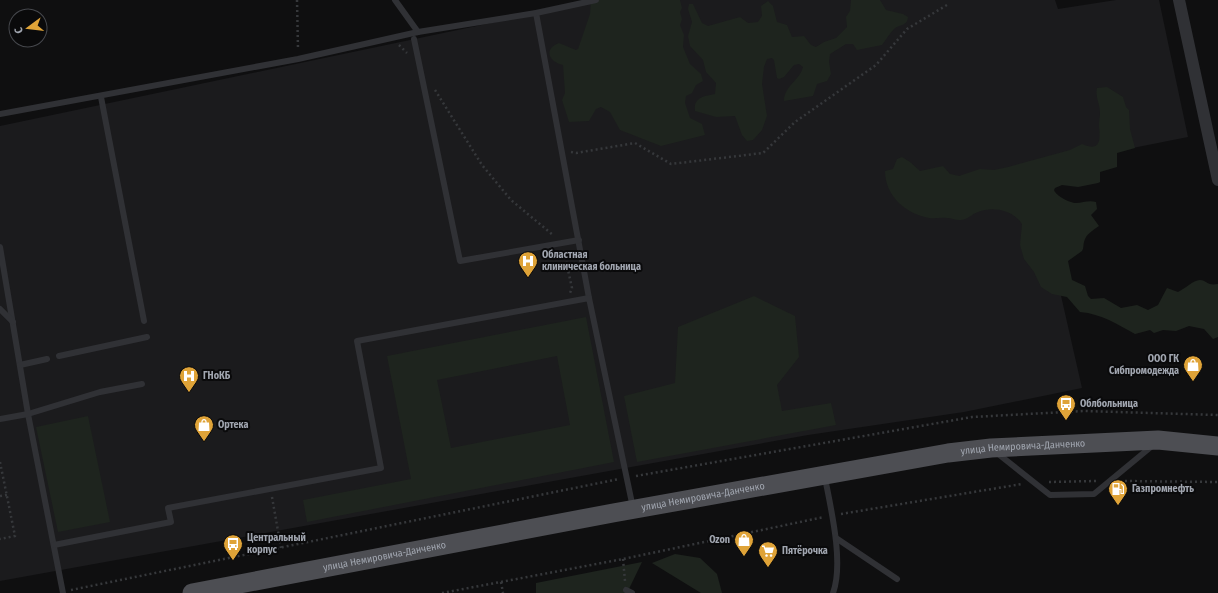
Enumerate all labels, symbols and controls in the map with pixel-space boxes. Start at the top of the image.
north arrow [8,8,48,48]
text: С [12,26,26,35]
place label: Областная клиническая больница [542,249,641,273]
hospital icon: Областная клиническая больница [517,250,539,278]
place label: ООО ГК Сибпромодежда [1109,353,1179,377]
shop icon: ООО ГК Сибпромодежда [1182,354,1204,382]
hospital icon: ГНоКБ [178,365,200,393]
place label: ГНоКБ [203,370,231,382]
bus stop icon: Облбольница [1055,393,1077,421]
place label: Облбольница [1080,398,1138,410]
shop icon: Ортека [193,414,215,442]
place label: Ортека [218,419,248,431]
street label: улица Немировича-Данченко [960,437,1086,458]
fuel station icon: Газпромнефть [1107,478,1129,506]
street label: улица Немировича-Данченко [640,480,766,514]
place label: Газпромнефть [1132,483,1194,495]
shop icon: Ozon [733,529,755,557]
place label: Центральный корпус [247,532,306,556]
bus stop icon: Центральный корпус [222,533,244,561]
place label: Ozon [709,534,730,546]
street label: улица Немировича-Данченко [322,539,447,574]
supermarket icon: Пятёрочка [757,540,779,568]
place label: Пятёрочка [782,545,828,557]

